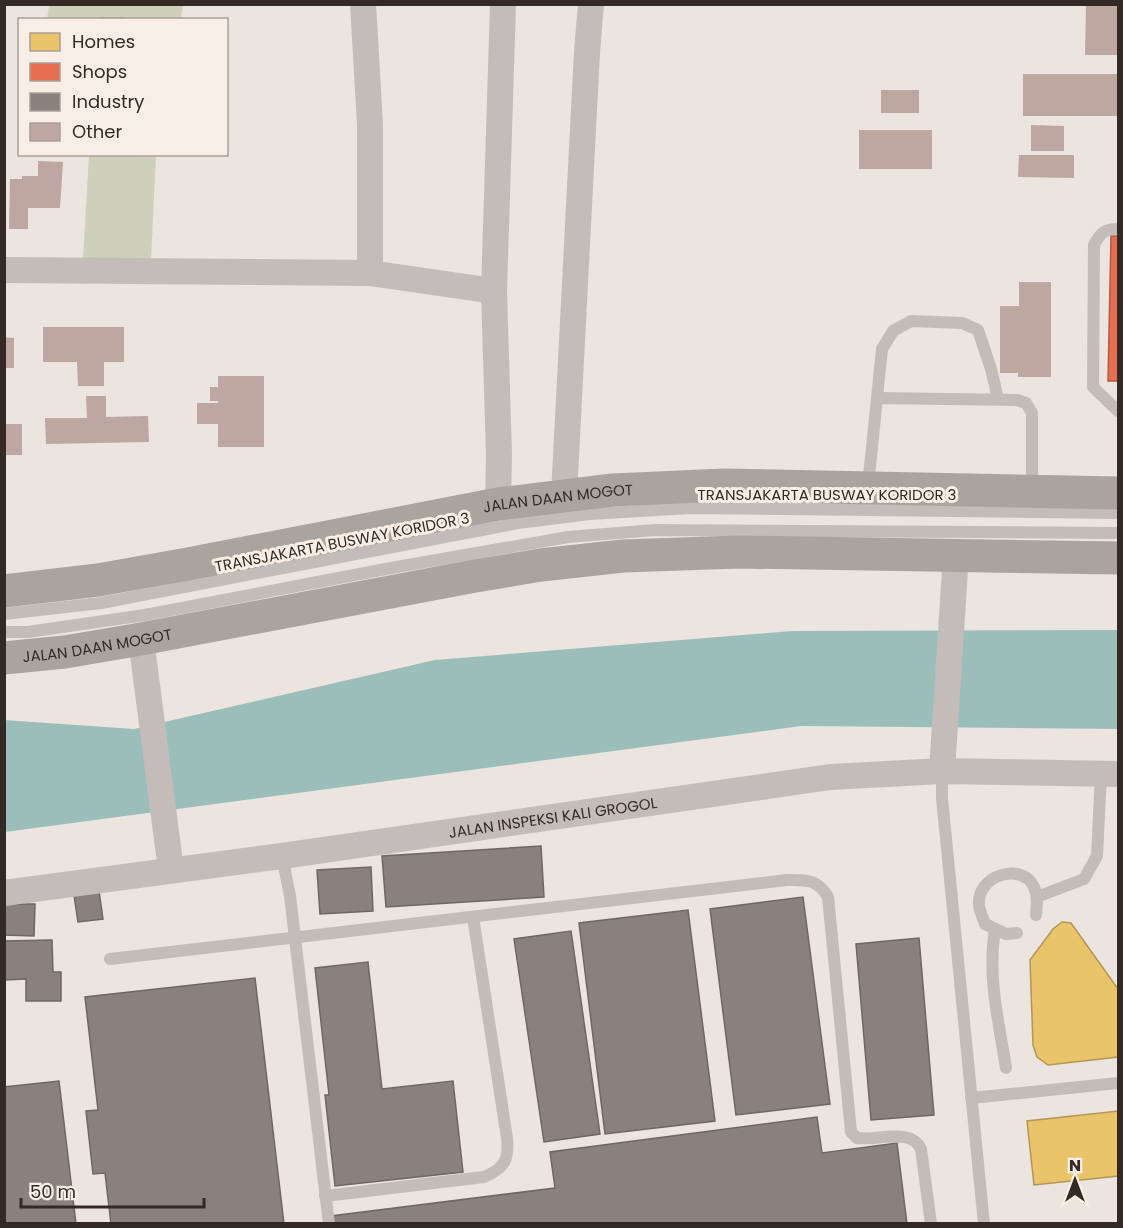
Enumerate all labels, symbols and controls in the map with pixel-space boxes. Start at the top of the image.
legend [18,18,228,156]
text: Homes [72,29,135,54]
text: Shops [72,59,127,84]
text: Industry [72,89,144,114]
text: Other [72,119,122,144]
street label: JALAN DAAN MOGOT [481,479,633,517]
street label: TRANSJAKARTA BUSWAY KORIDOR 3 [698,484,956,505]
street label: TRANSJAKARTA BUSWAY KORIDOR 3 [213,507,471,577]
street label: JALAN DAAN MOGOT [21,623,174,667]
street label: JALAN INSPEKSI KALI GROGOL [447,792,659,842]
north arrow [1045,1150,1105,1210]
text: N [1069,1154,1081,1177]
scale bar [21,1171,204,1209]
text: 50 m [30,1179,76,1204]

